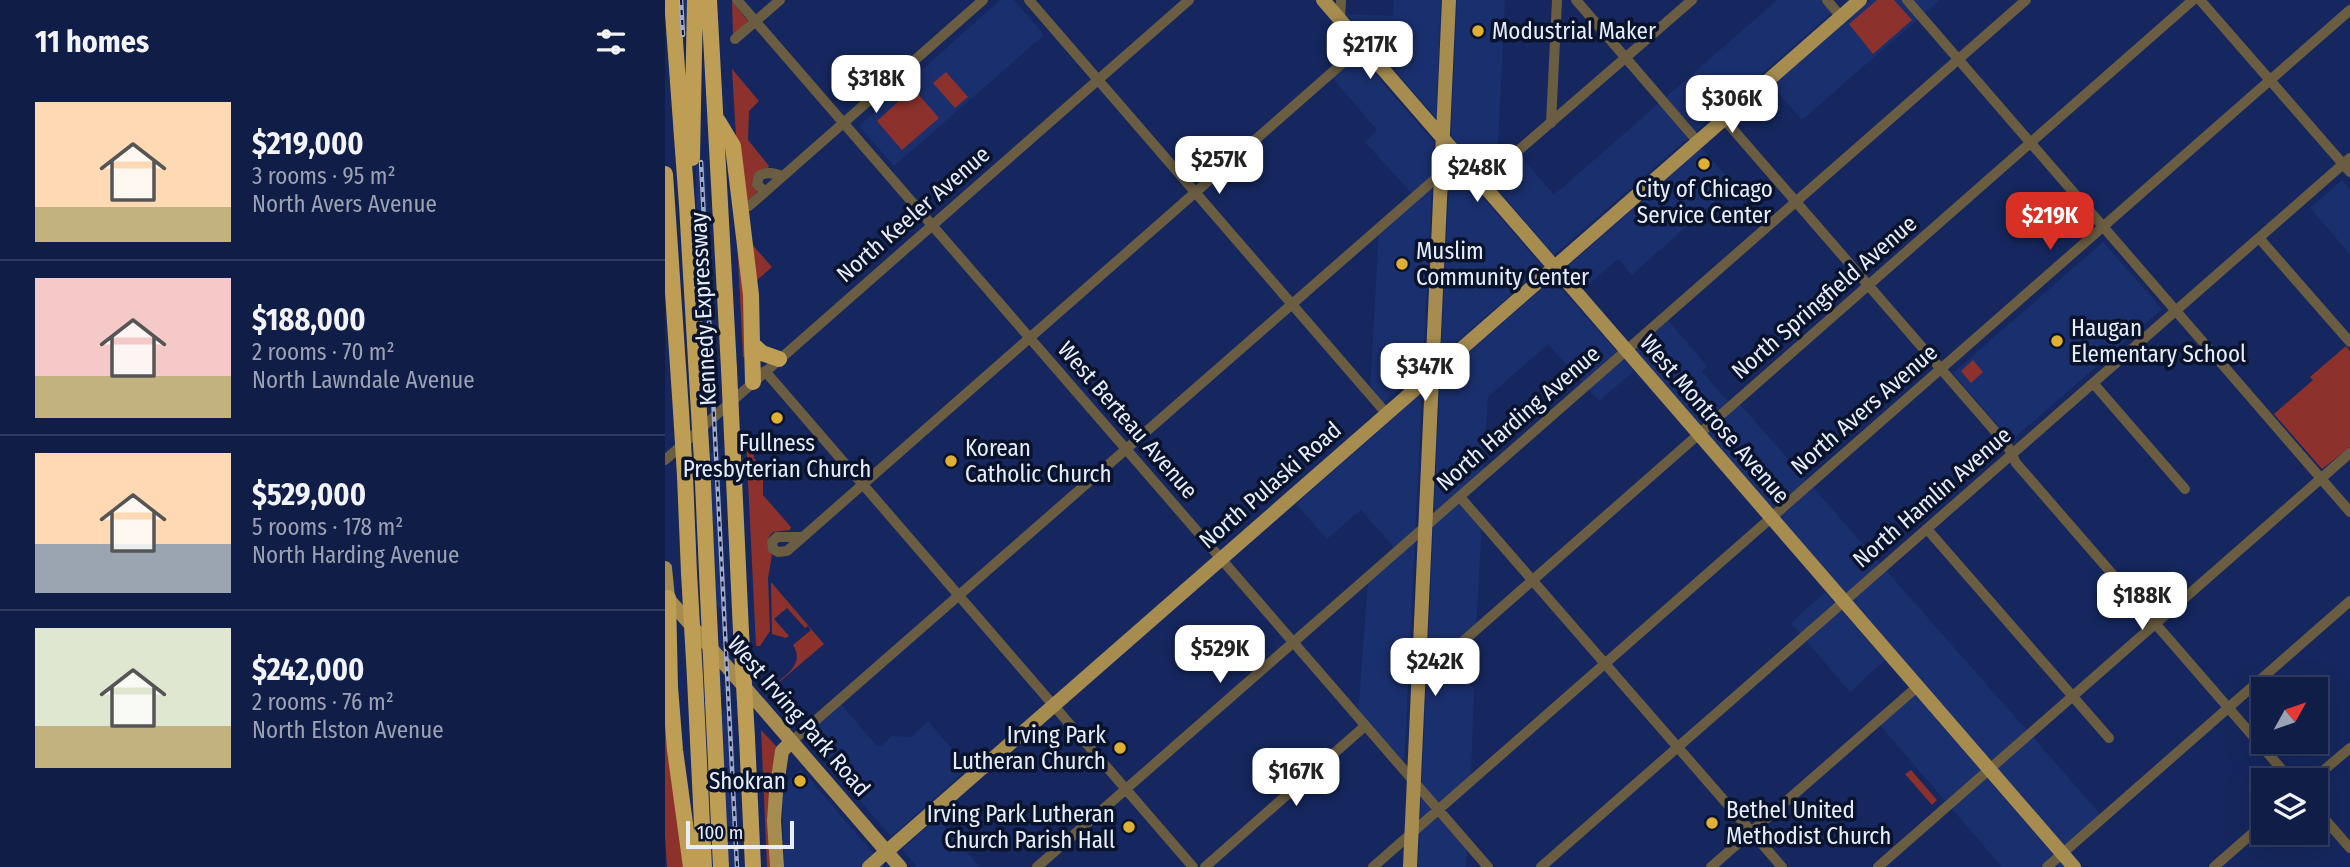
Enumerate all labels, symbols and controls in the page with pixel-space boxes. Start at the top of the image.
place label: Modustrial Maker [1492,17,1656,45]
pin: $217K [1321,22,1419,81]
icon: filters [592,23,630,61]
marker: Modustrial Maker [1470,23,1486,39]
text: 11 homes [35,24,149,60]
text: $217K [1343,30,1397,58]
pin: $318K [827,55,925,115]
text: $318K [847,64,905,92]
pin: $306K [1683,76,1781,135]
text: $306K [1702,84,1762,112]
text: $219,000 [252,126,364,162]
icon: home [91,130,175,214]
pin: $257K [1170,136,1268,196]
street label: North Keeler Avenue [831,140,995,288]
pin: $248K [1428,144,1526,204]
text: $257K [1191,145,1247,173]
text: $248K [1448,153,1506,181]
marker: City of Chicago Service Center [1696,156,1712,172]
text: 3 rooms · 95 m² [252,162,396,190]
place label: City of Chicago Service Center [1635,175,1773,229]
text: North Avers Avenue [252,190,437,218]
pin: $219K [2001,192,2099,252]
text: $219K [2022,201,2078,229]
street label: North Springfield Avenue [1726,209,1922,385]
street label: Kennedy Expressway [684,211,722,407]
place label: Muslim Community Center [1416,237,1589,291]
marker: Muslim Community Center [1394,256,1410,272]
text: $188,000 [252,302,366,338]
icon: home [91,306,175,390]
place label: Haugan Elementary School [2071,314,2246,368]
street label: West Montrose Avenue [1634,329,1796,509]
marker: Haugan Elementary School [2049,333,2065,349]
street label: West Berteau Avenue [1052,336,1204,504]
text: 2 rooms · 70 m² [252,338,395,366]
street label: North Avers Avenue [1785,338,1943,480]
street label: North Harding Avenue [1431,339,1605,497]
pin: $347K [1376,344,1474,403]
text: $347K [1397,352,1453,380]
text: North Lawndale Avenue [252,366,475,394]
marker: Fullness Presbyterian Church [769,410,785,426]
street label: North Pulaski Road [1193,416,1347,554]
street label: North Hamlin Avenue [1847,421,2017,573]
place label: Fullness Presbyterian Church [683,429,871,483]
place label: Korean Catholic Church [965,434,1112,488]
marker: Korean Catholic Church [943,453,959,469]
text: $529,000 [252,477,366,513]
icon: home [91,481,175,565]
text: 5 rooms · 178 m² [252,513,403,541]
text: North Harding Avenue [252,541,459,569]
pin: $188K [2093,572,2191,632]
text: $188K [2113,581,2171,609]
pin: $529K [1171,626,1269,685]
street label: West Irving Park Road [722,630,876,802]
text: $529K [1191,634,1249,662]
pin: $242K [1386,638,1484,698]
text: $242K [1407,647,1464,675]
text: $242,000 [252,652,364,688]
icon: home [91,656,175,740]
north arrow [2251,677,2327,754]
map controls [2251,677,2328,845]
text: 2 rooms · 76 m² [252,688,394,716]
text: North Elston Avenue [252,716,444,744]
place label: Irving Park Lutheran Church [952,721,1106,775]
marker: Irving Park Lutheran Church [1112,740,1128,756]
pin: $167K [1247,748,1345,808]
text: $167K [1268,757,1324,785]
place label: Shokran [709,767,786,795]
button: layers [2251,768,2328,845]
marker: Shokran [792,773,808,789]
place label: Bethel United Methodist Church [1726,796,1891,850]
place label: Irving Park Lutheran Church Parish Hall [927,800,1115,854]
marker: Bethel United Methodist Church [1704,815,1720,831]
scale bar [686,818,795,850]
marker: Irving Park Lutheran Church Parish Hall [1121,819,1137,835]
text: 100 m [697,821,743,844]

